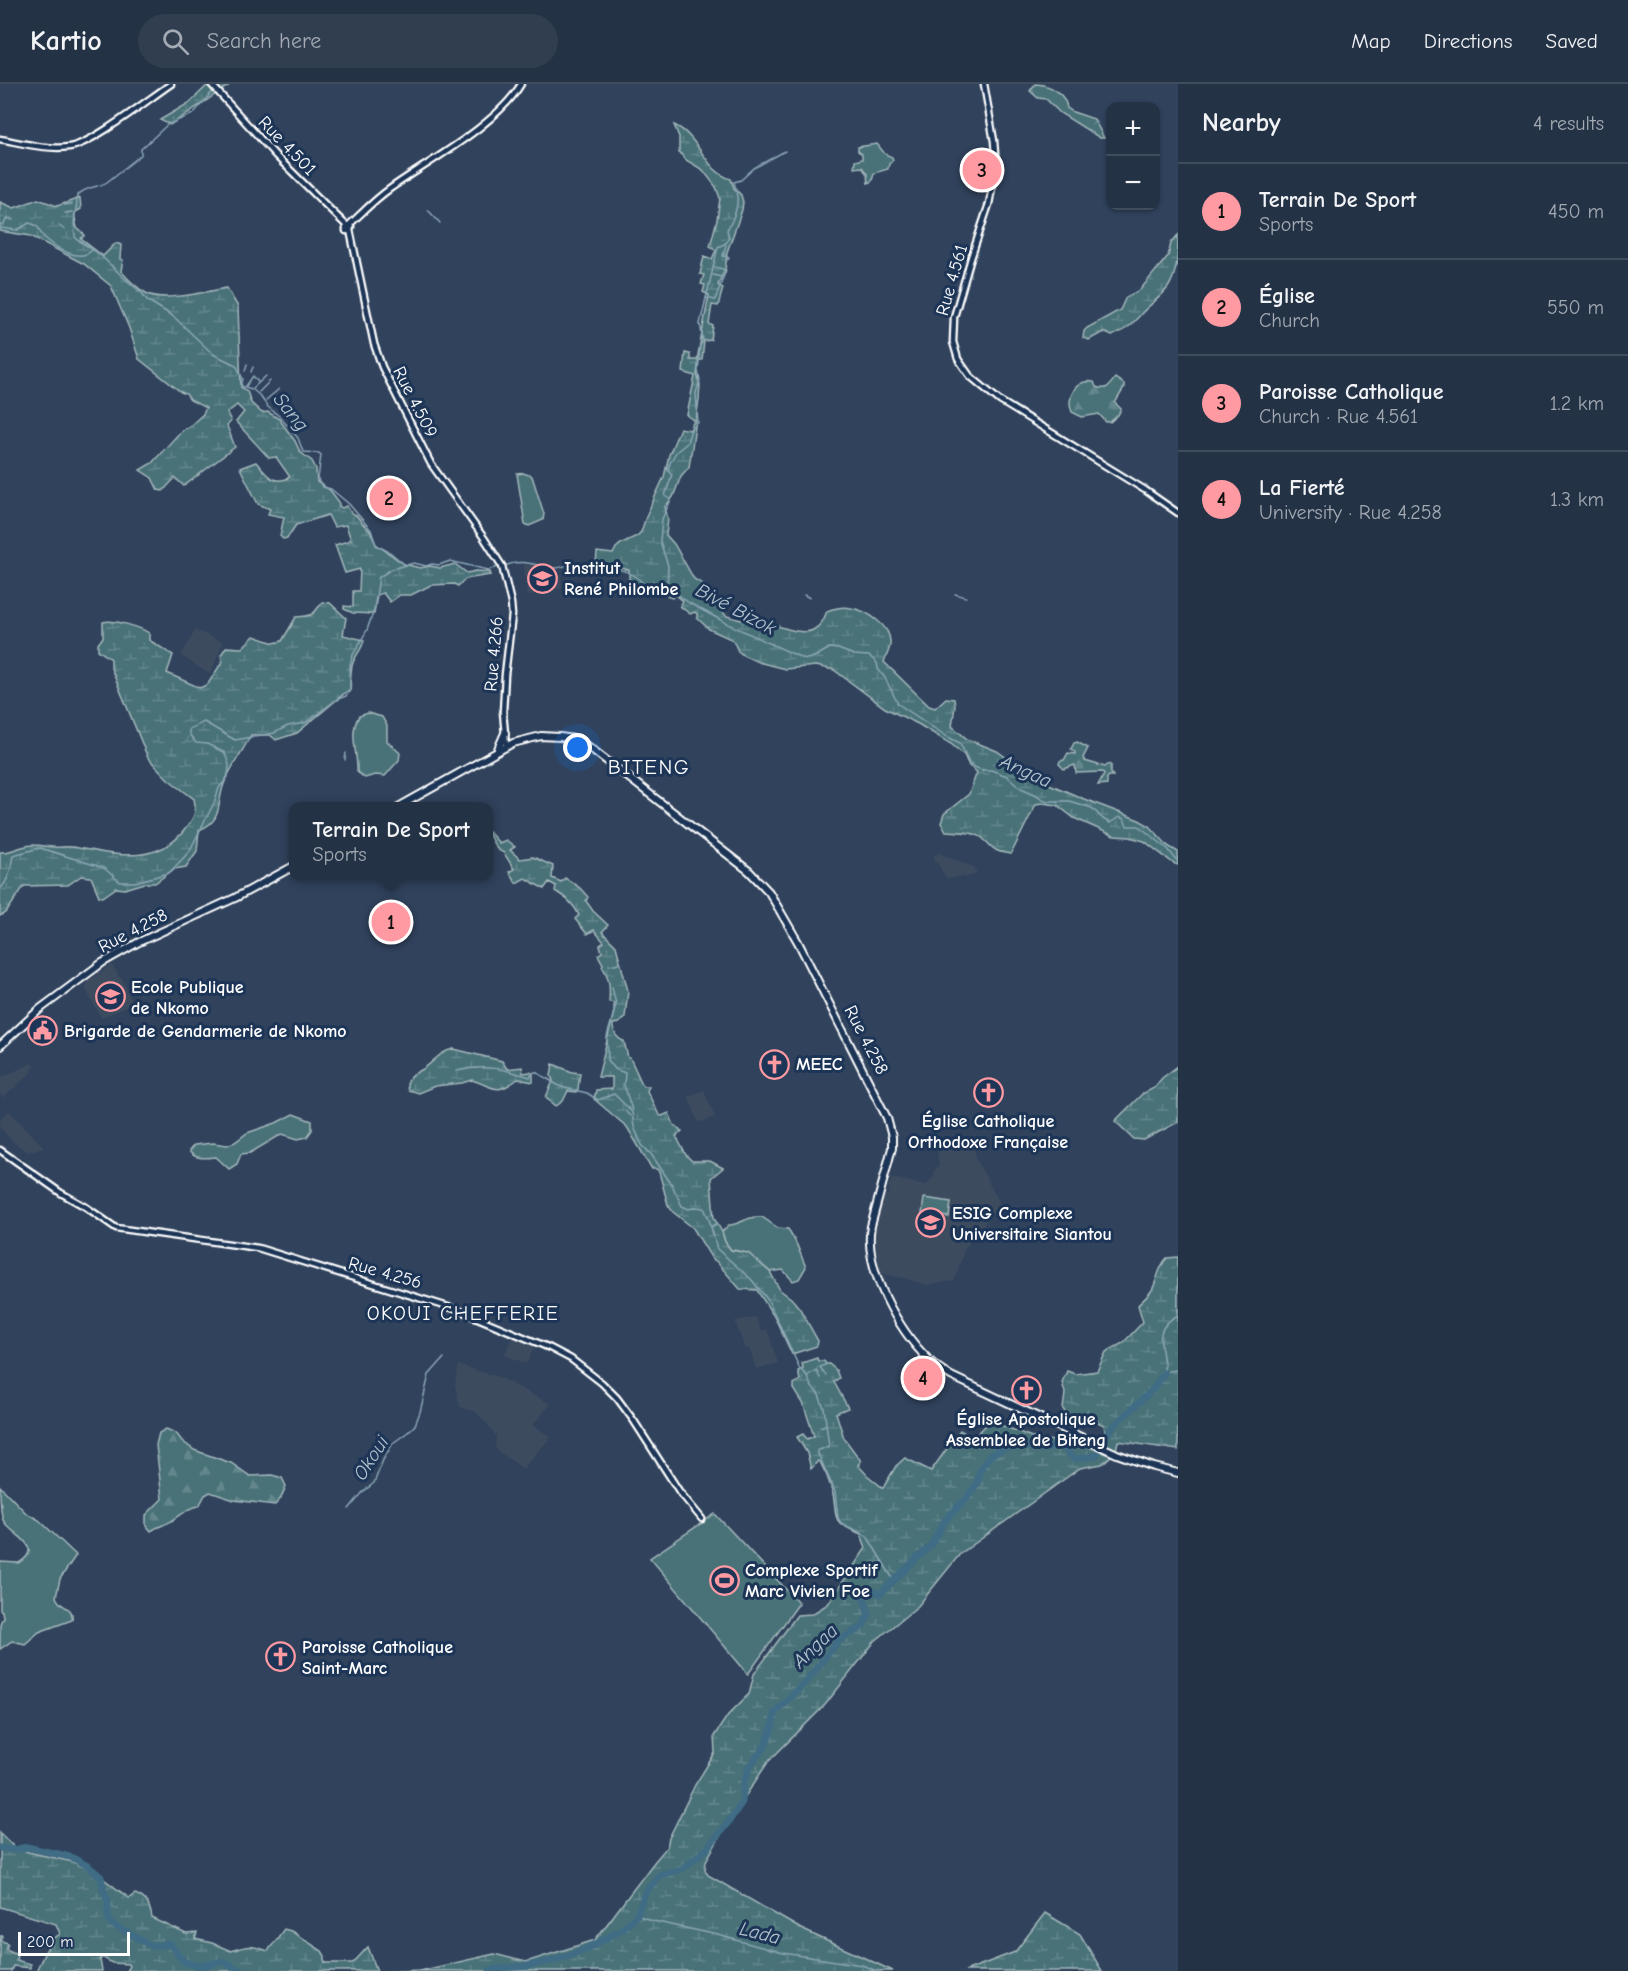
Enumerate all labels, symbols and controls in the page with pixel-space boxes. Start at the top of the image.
search box [138,14,558,68]
text: Kartio [30,25,102,57]
icon: search [159,25,192,58]
text: Search here [207,28,321,54]
text: Map [1351,29,1391,53]
text: Directions [1424,29,1513,53]
text: Saved [1546,29,1598,53]
map controls [1106,102,1160,210]
button: + [1106,102,1160,156]
text: Nearby [1202,108,1281,138]
street label: Rue 4.501 [254,112,320,180]
text: 4 results [1533,112,1604,135]
pin: 3 [962,148,1002,193]
button: − [1106,156,1160,210]
text: Terrain De Sport [1259,187,1416,213]
text: 1 [1218,200,1225,223]
text: 450 m [1548,200,1604,223]
text: Sports [1259,213,1313,236]
street label: Rue 4.561 [932,242,972,318]
text: Église [1259,283,1315,309]
text: 2 [1217,296,1226,319]
text: 550 m [1547,296,1604,319]
text: Church [1259,309,1320,332]
street label: Rue 4.509 [388,363,442,441]
text: Paroisse Catholique [1259,379,1444,405]
water label: Sang [269,388,313,436]
text: 3 [1217,392,1226,415]
text: 1.2 km [1550,392,1604,415]
text: Church · Rue 4.561 [1259,405,1418,428]
text: La Fierté [1259,475,1345,501]
pin: 2 [370,476,408,520]
text: 4 [1217,488,1226,511]
text: 1.3 km [1550,488,1604,511]
text: University · Rue 4.258 [1259,501,1442,524]
place label: Institut René Philombe [564,558,679,600]
school or university icon: Institut René Philombe [527,562,559,594]
water label: Bivé Bizok [692,578,780,640]
street label: Rue 4.266 [480,616,508,692]
your location [563,733,592,762]
water label: Angaa [996,749,1055,792]
district label: BITENG [608,755,690,779]
popup [289,802,493,880]
text: Terrain De Sport [312,817,470,843]
text: Sports [312,843,367,866]
pin: 1 [372,900,410,944]
street label: Rue 4.258 [95,905,171,957]
place label: Ecole Publique de Nkomo [131,977,244,1019]
school or university icon: Ecole Publique de Nkomo [94,981,126,1013]
street label: Rue 4.258 [840,1002,892,1078]
public building icon: Brigarde de Gendarmerie de Nkomo [27,1015,59,1047]
place label: Brigarde de Gendarmerie de Nkomo [64,1021,347,1042]
church icon: MEEC [759,1048,791,1080]
place label: MEEC [796,1054,843,1075]
church icon: Église Catholique Orthodoxe Française [972,1076,1004,1108]
place label: Église Catholique Orthodoxe Française [908,1110,1068,1153]
place label: ESIG Complexe Universitaire Siantou [952,1203,1112,1245]
school or university icon: ESIG Complexe Universitaire Siantou [915,1207,947,1239]
street label: Rue 4.256 [346,1253,424,1293]
district label: OKOUI CHEFFERIE [367,1302,559,1325]
pin: 4 [904,1356,942,1400]
church icon: Église Apostolique Assemblee de Biteng [1010,1374,1042,1406]
place label: Église Apostolique Assemblee de Biteng [946,1408,1106,1451]
water label: Okoui [348,1431,394,1484]
place label: Complexe Sportif Marc Vivien Foe [745,1560,879,1602]
sports icon: Complexe Sportif Marc Vivien Foe [708,1564,740,1596]
water label: Angaa [787,1619,842,1674]
place label: Paroisse Catholique Saint-Marc [302,1637,453,1679]
church icon: Paroisse Catholique Saint-Marc [265,1641,297,1673]
water label: Lada [737,1917,783,1949]
scale bar [18,1929,130,1956]
text: 200 m [27,1933,73,1951]

